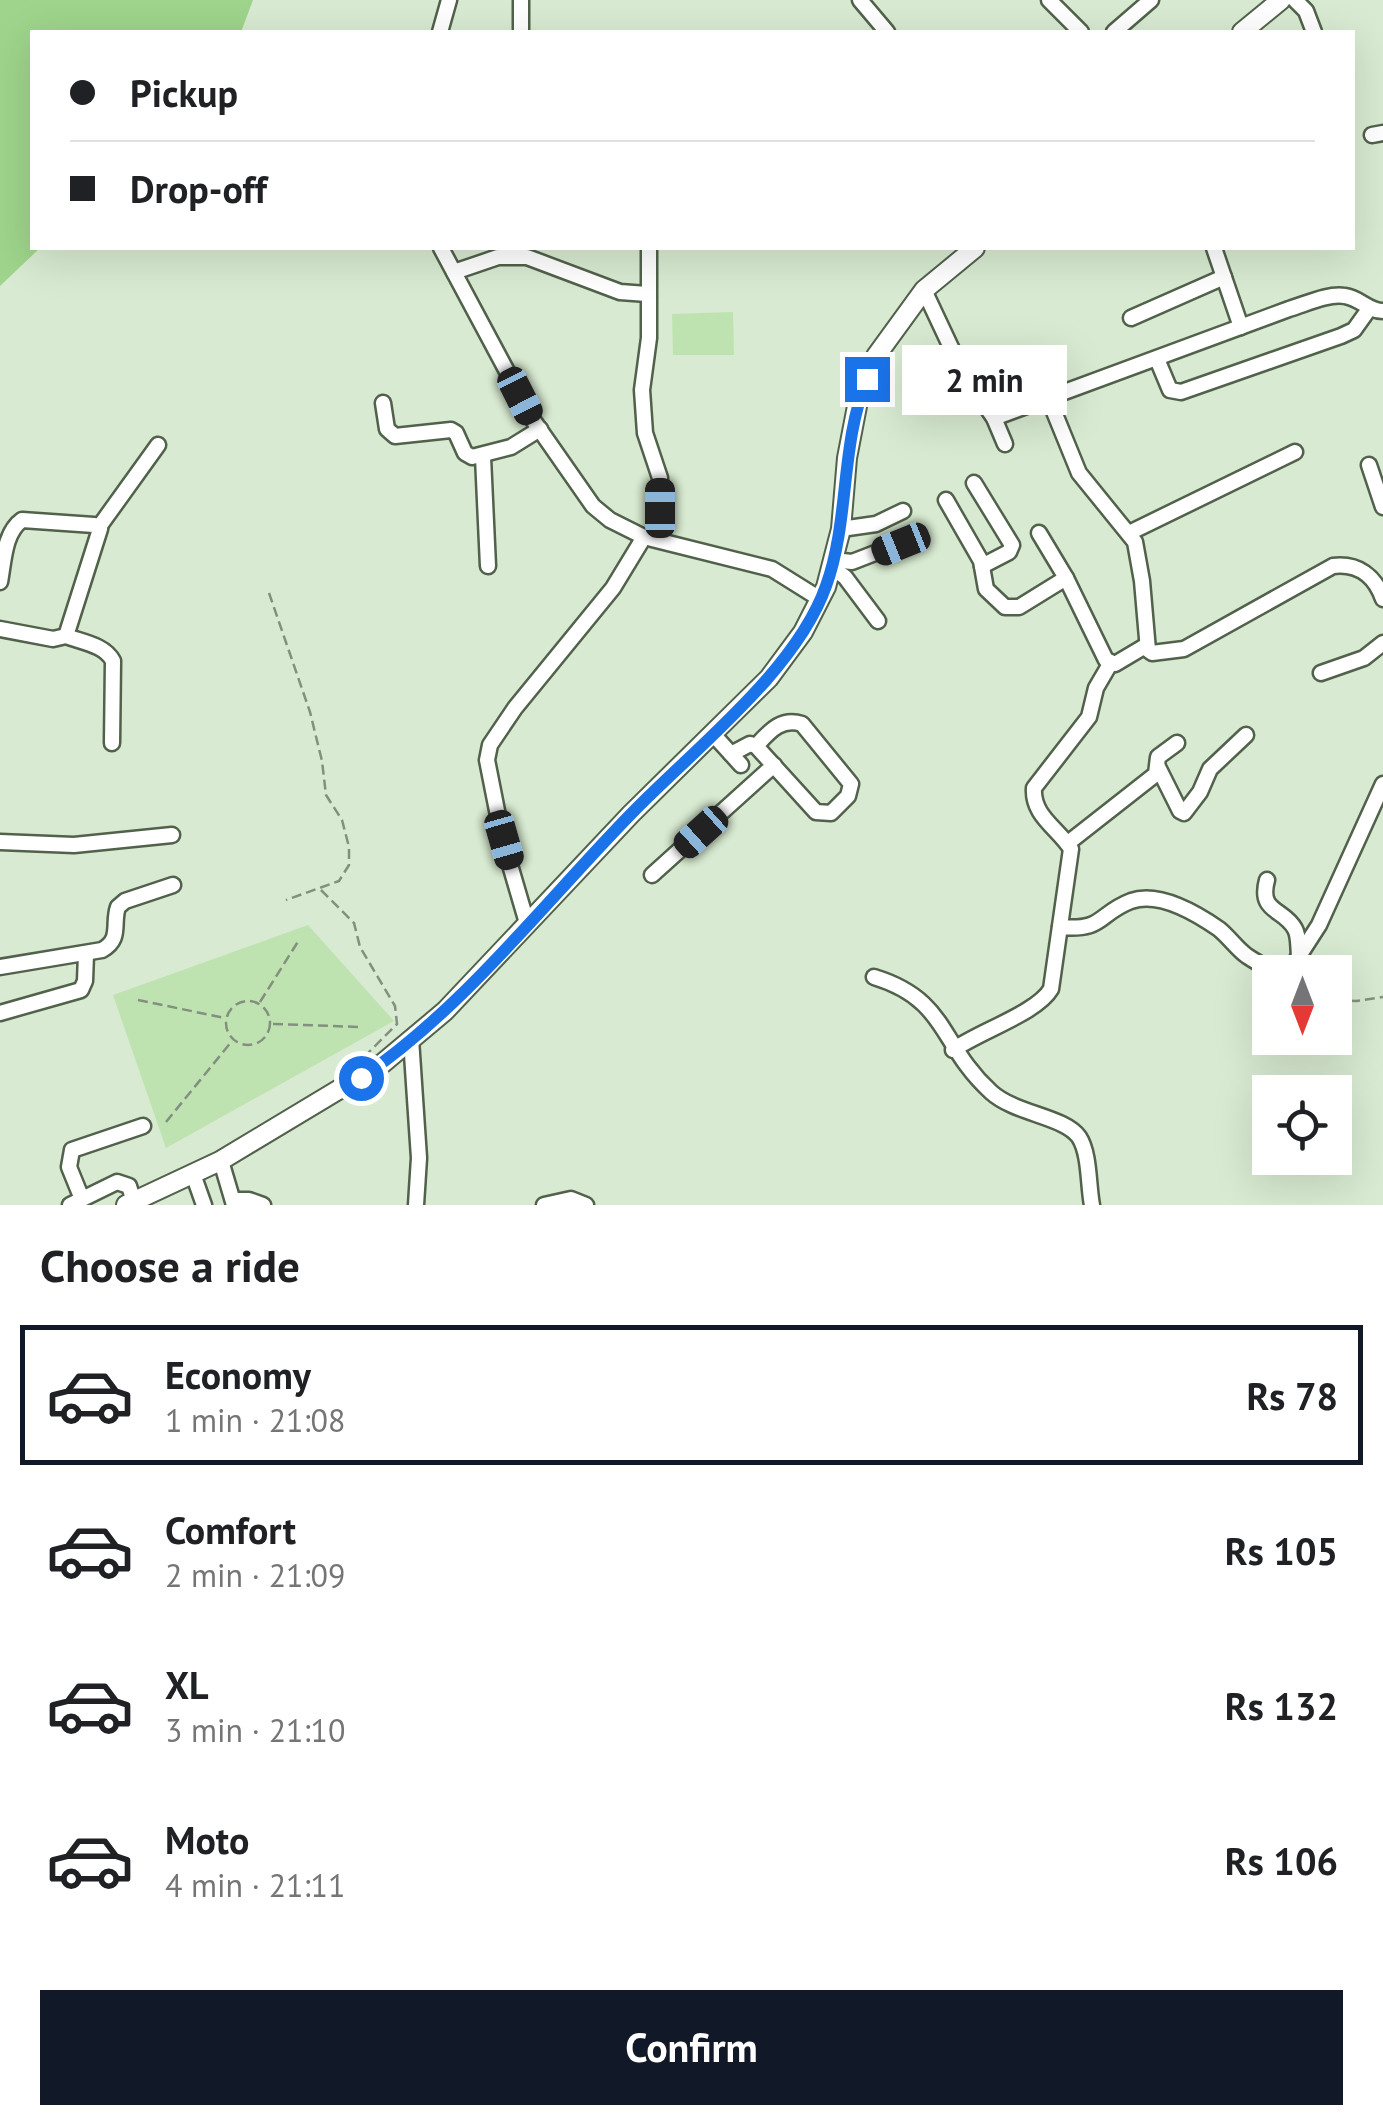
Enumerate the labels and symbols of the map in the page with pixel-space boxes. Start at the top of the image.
callout: 2 min [902,344,1067,414]
route end [845,357,890,402]
car [493,362,547,430]
car [645,478,675,538]
car [868,519,934,569]
car [669,801,733,863]
car [481,807,527,873]
north arrow [1252,955,1352,1055]
route start [339,1056,384,1101]

